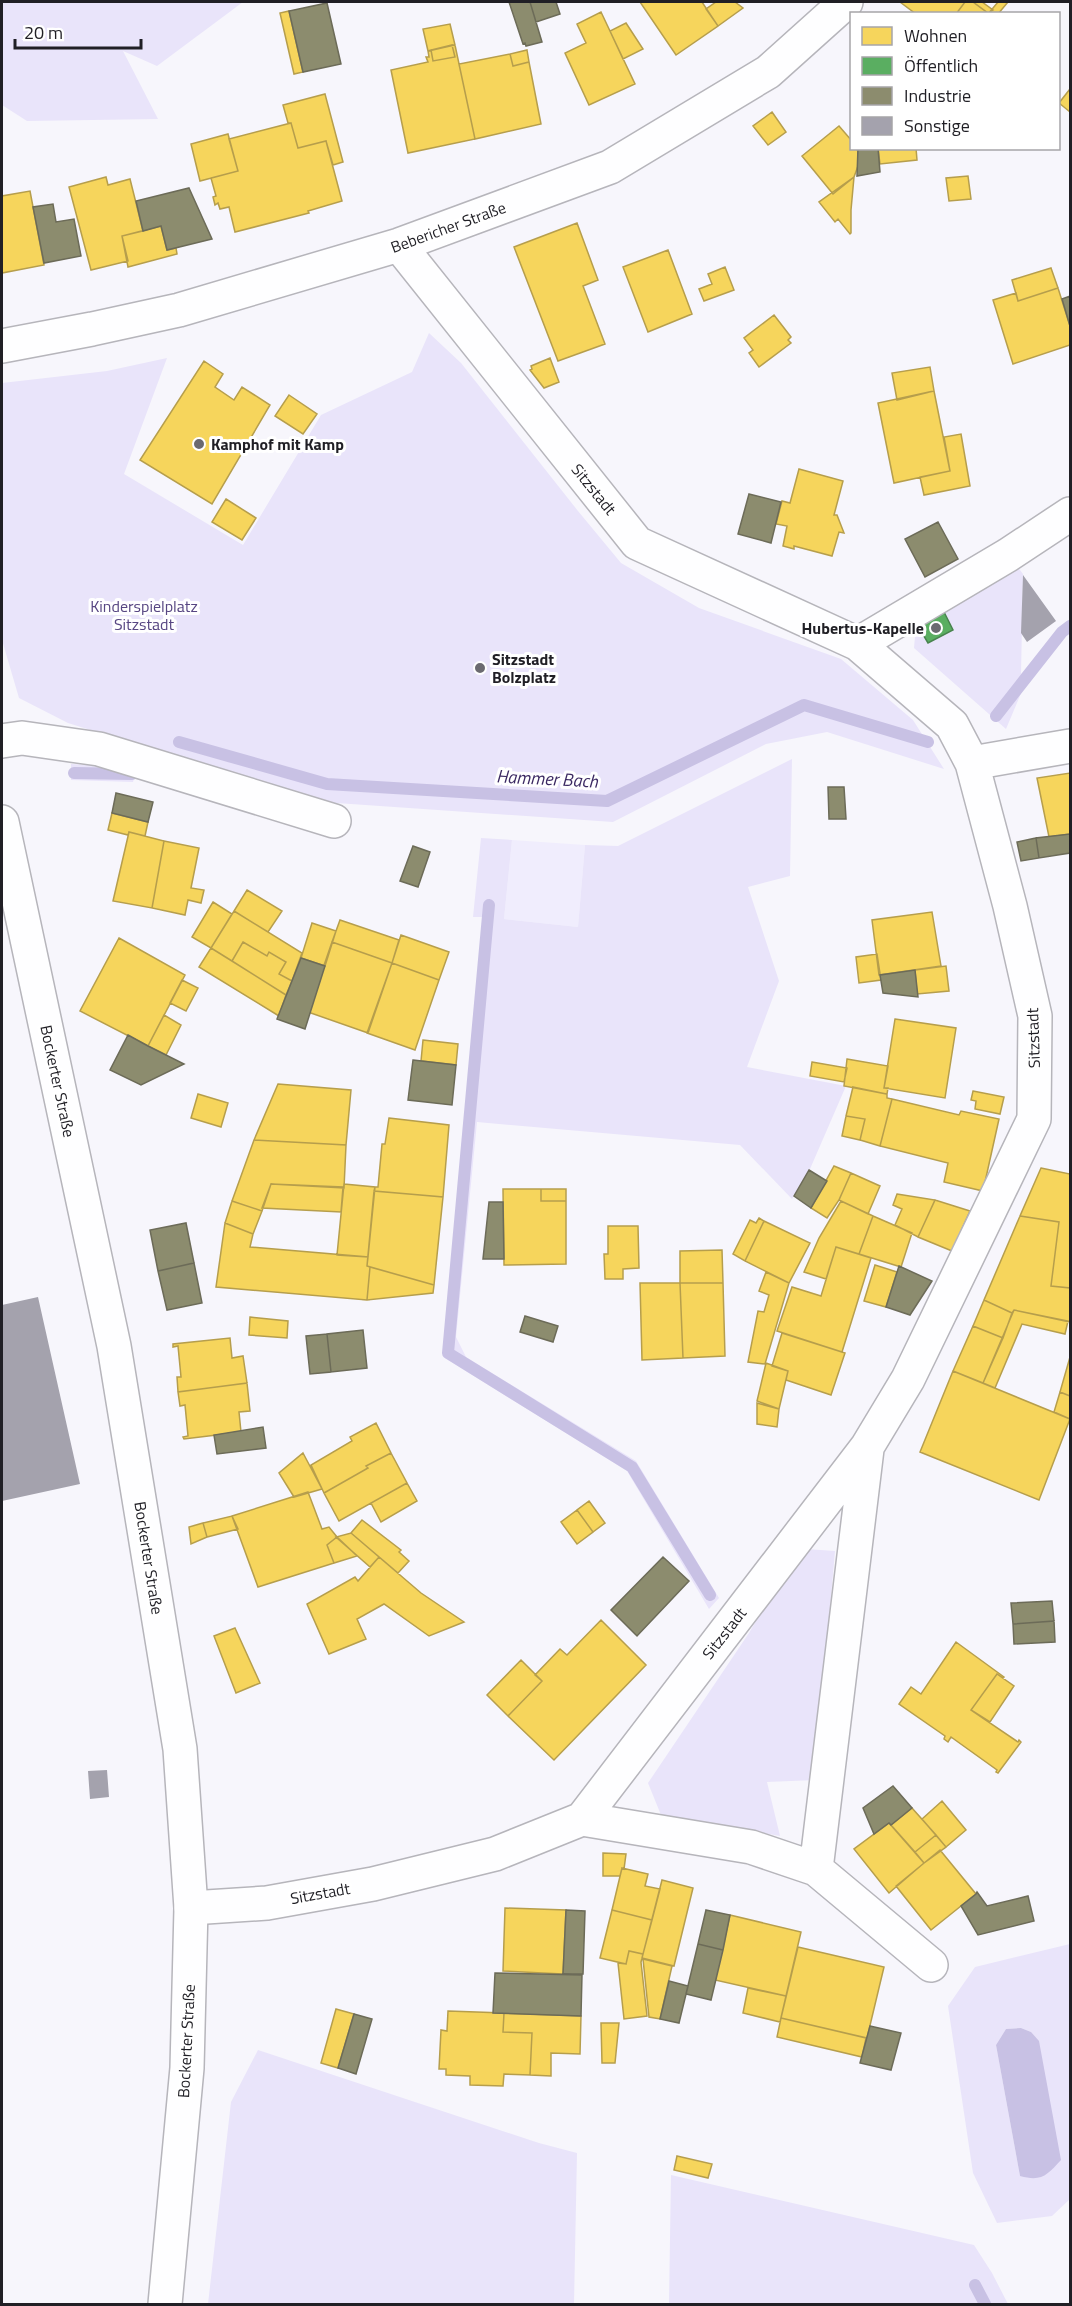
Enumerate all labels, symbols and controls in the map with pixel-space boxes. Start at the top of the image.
scale bar [15,12,141,50]
legend [850,12,1060,150]
text: 20 m [24,19,63,46]
text: Wohnen [904,22,967,49]
text: Öffentlich [904,52,978,79]
text: Industrie [904,82,971,109]
text: Sonstige [904,112,970,139]
street label: Bebericher Straße [387,195,509,259]
place label: Kamphof mit Kamp [211,432,344,456]
marker: Kamphof mit Kamp [192,437,206,451]
street label: Sitzstadt [566,458,623,520]
park label: Kinderspielplatz Sitzstadt [90,594,198,636]
place label: Hubertus-Kapelle [802,616,924,640]
marker: Hubertus-Kapelle [929,621,943,635]
place label: Sitzstadt Bolzplatz [492,647,556,689]
marker: Sitzstadt Bolzplatz [473,661,487,675]
water label: Hammer Bach [496,762,600,795]
street label: Sitzstadt [1020,1007,1046,1069]
street label: Bockerter Straße [34,1023,82,1139]
street label: Bockerter Straße [128,1500,170,1616]
street label: Sitzstadt [696,1602,752,1664]
street label: Sitzstadt [288,1876,352,1910]
street label: Bockerter Straße [171,1983,201,2099]

